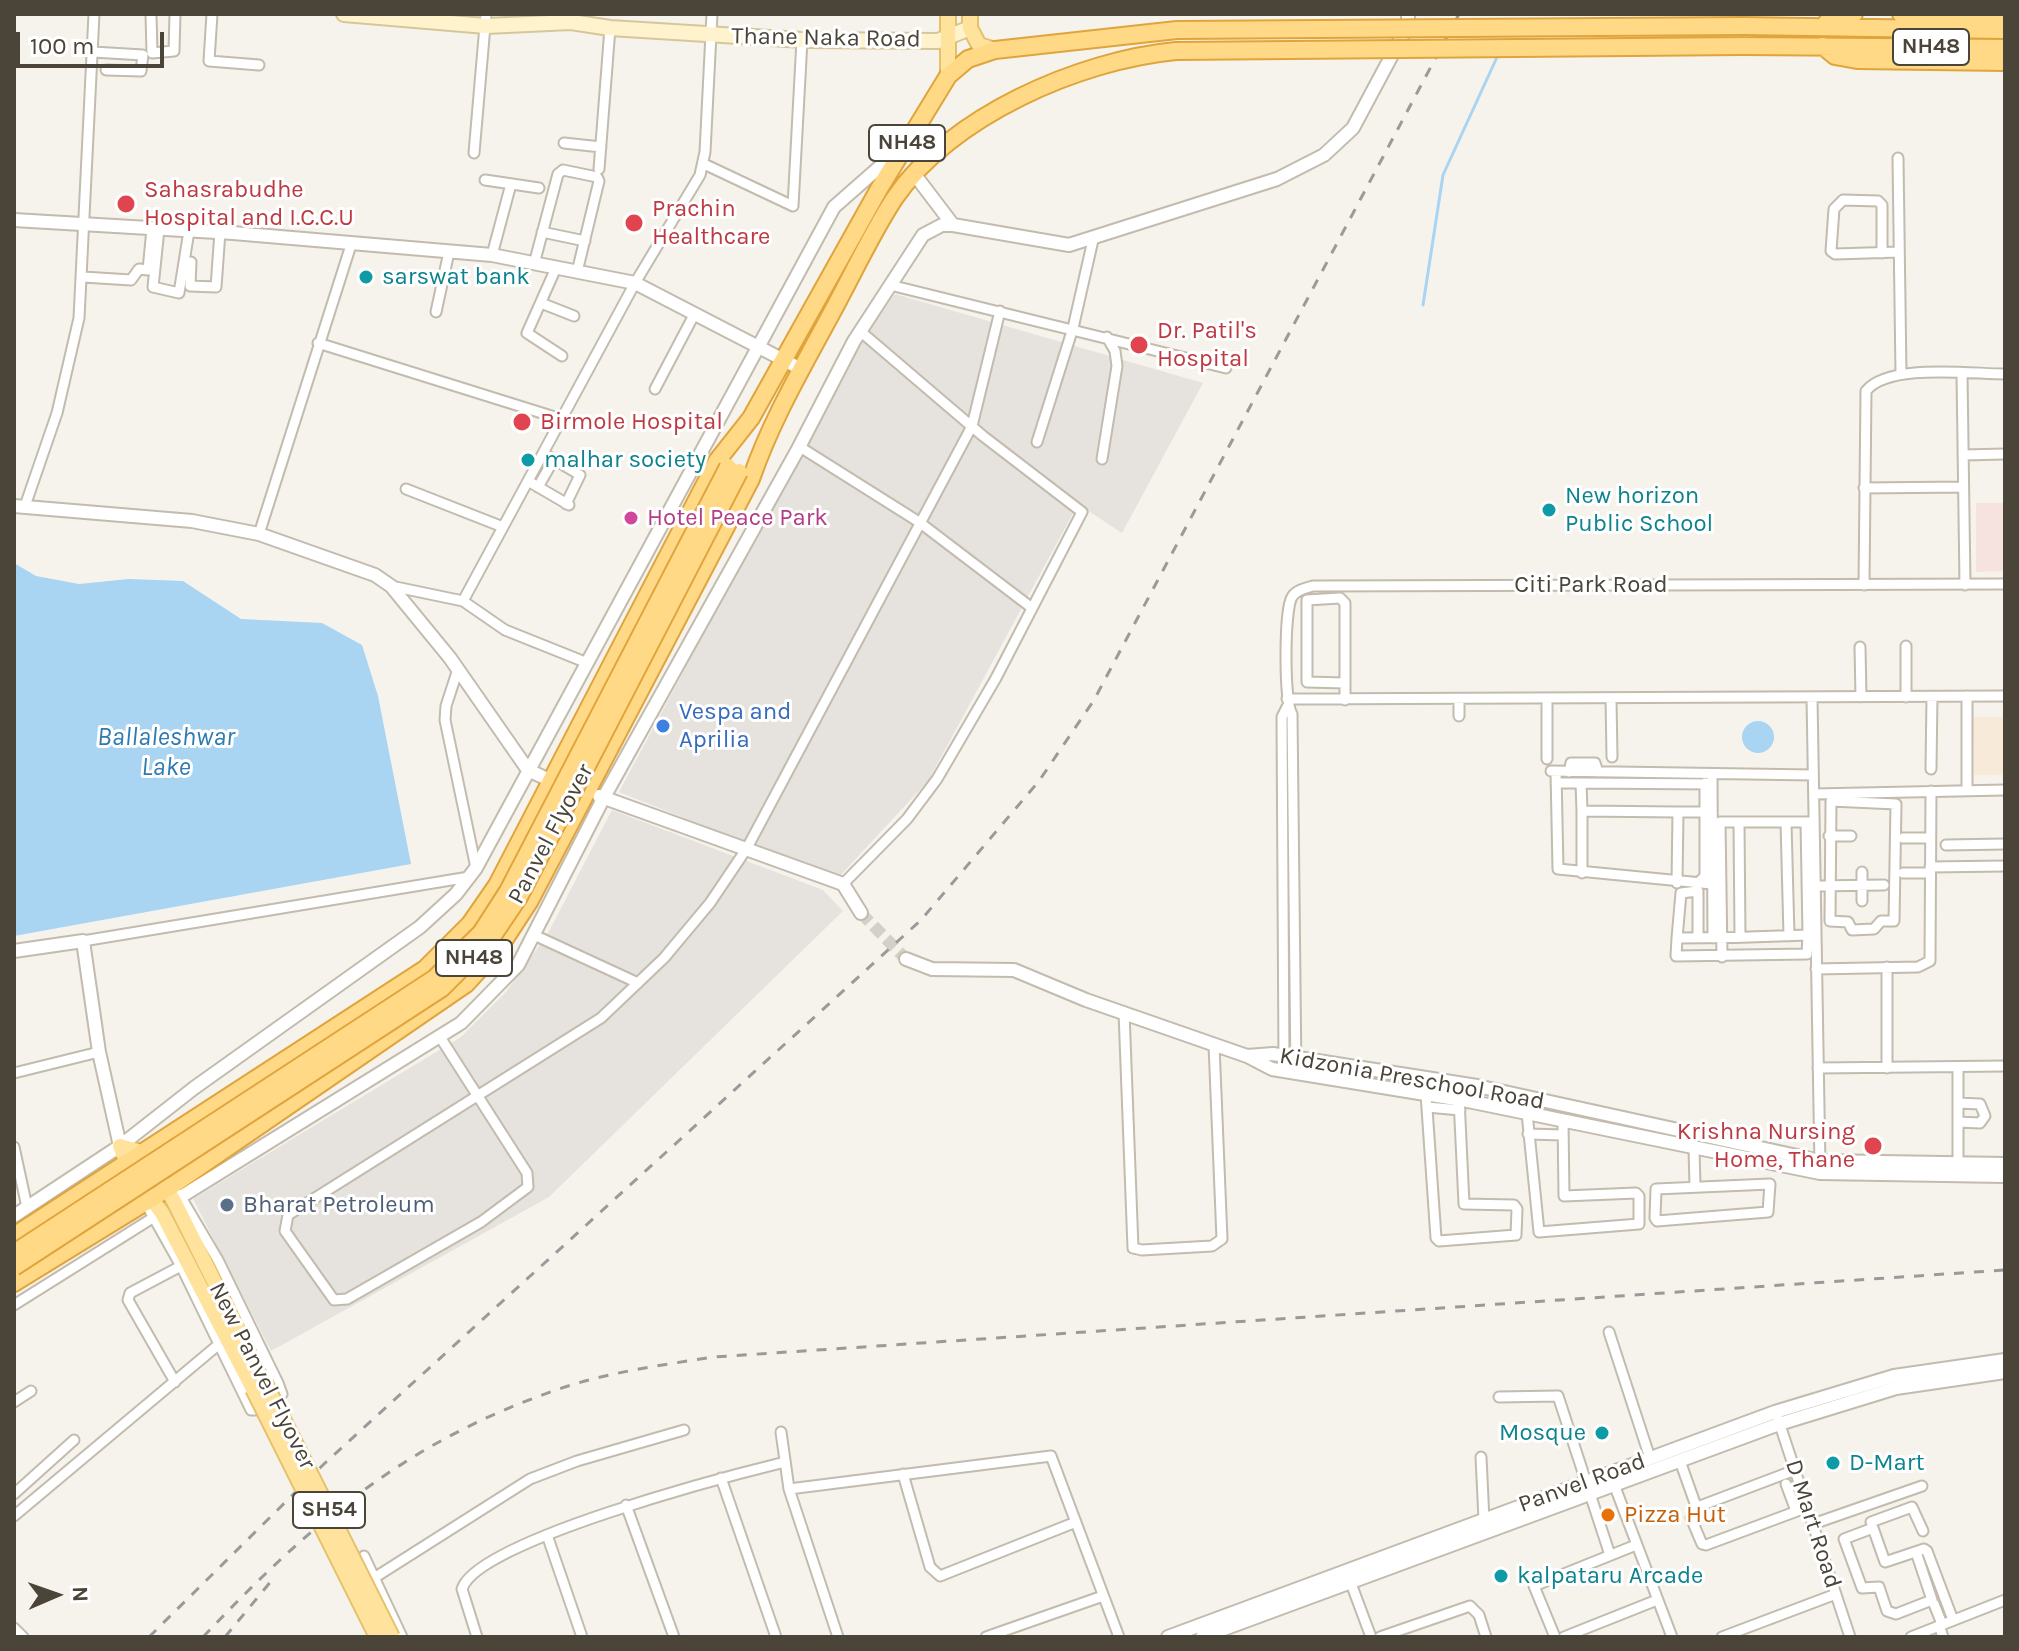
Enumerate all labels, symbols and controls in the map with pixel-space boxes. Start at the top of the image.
scale bar [20,16,168,66]
street label: Thane Naka Road [731,22,921,54]
road number: NH48 [1893,29,1969,65]
text: 100 m [30,32,95,60]
road number: NH48 [869,125,945,161]
place label: Sahasrabudhe Hospital and I.C.C.U [144,176,354,232]
marker: Sahasrabudhe Hospital and I.C.C.U [115,193,137,215]
place label: Prachin Healthcare [652,195,770,251]
marker: Prachin Healthcare [623,212,645,234]
place label: sarswat bank [382,263,530,291]
marker: sarswat bank [357,268,375,286]
place label: Dr. Patil's Hospital [1157,317,1257,373]
marker: Dr. Patil's Hospital [1128,334,1150,356]
place label: Birmole Hospital [540,408,723,436]
marker: Birmole Hospital [511,411,533,433]
place label: malhar society [544,446,706,474]
marker: malhar society [519,451,537,469]
place label: New horizon Public School [1565,482,1713,538]
marker: New horizon Public School [1540,501,1558,519]
place label: Hotel Peace Park [647,504,828,532]
marker: Hotel Peace Park [622,509,640,527]
street label: Citi Park Road [1514,571,1668,599]
place label: Vespa and Aprilia [679,698,792,754]
marker: Vespa and Aprilia [654,717,672,735]
water label: Ballaleshwar Lake [97,722,235,784]
street label: Panvel Flyover [502,759,600,909]
road number: NH48 [436,940,512,976]
street label: Kidzonia Preschool Road [1277,1041,1547,1117]
place label: Krishna Nursing Home, Thane [1677,1118,1855,1174]
marker: Krishna Nursing Home, Thane [1862,1135,1884,1157]
place label: Bharat Petroleum [243,1191,435,1219]
marker: Bharat Petroleum [218,1196,236,1214]
street label: New Panvel Flyover [202,1278,322,1474]
place label: Mosque [1499,1419,1586,1447]
marker: Mosque [1593,1424,1611,1442]
street label: Panvel Road [1515,1447,1649,1519]
place label: D-Mart [1849,1449,1924,1477]
marker: D-Mart [1824,1454,1842,1472]
street label: D Mart Road [1779,1456,1847,1592]
road number: SH54 [293,1492,365,1528]
place label: Pizza Hut [1624,1501,1726,1529]
marker: Pizza Hut [1599,1506,1617,1524]
north arrow [16,1555,96,1635]
place label: kalpataru Arcade [1517,1562,1703,1590]
marker: kalpataru Arcade [1492,1567,1510,1585]
text: N [67,1586,93,1603]

